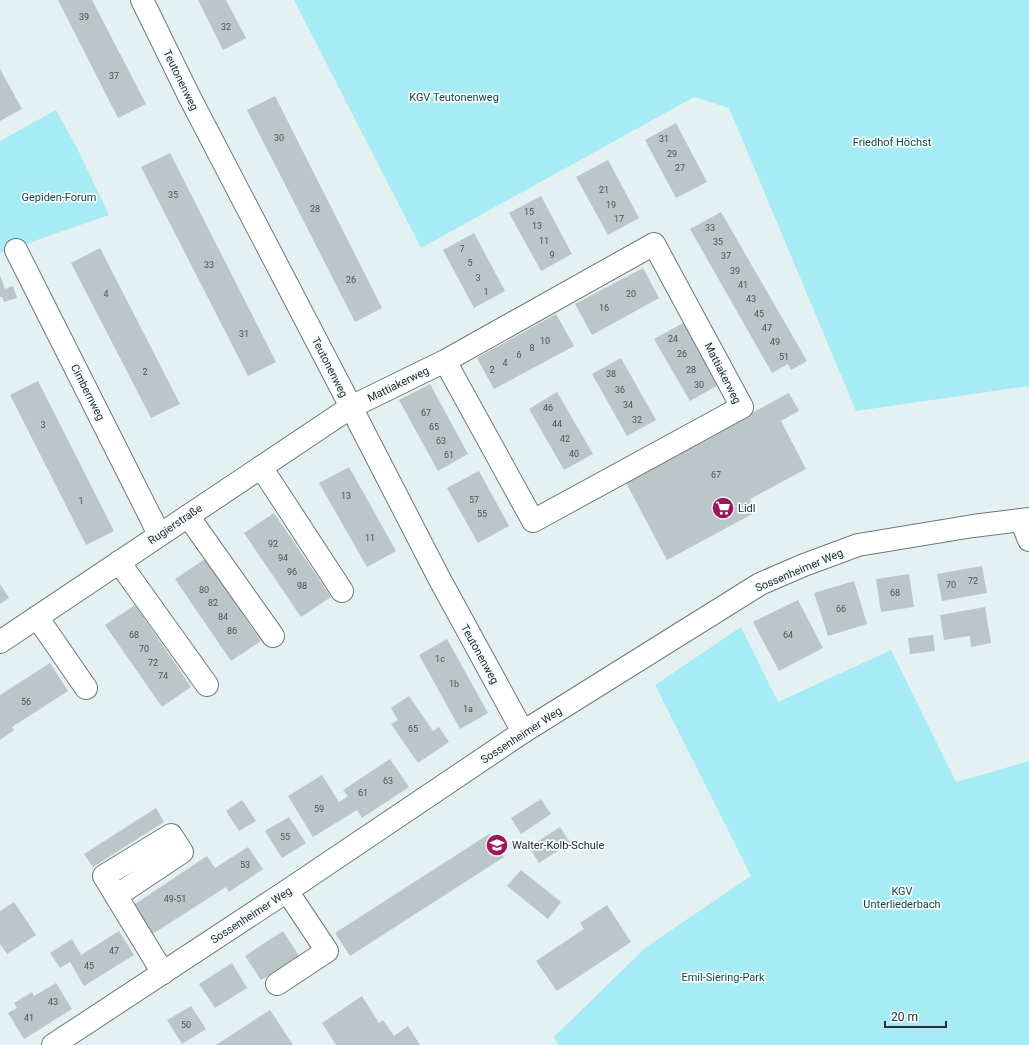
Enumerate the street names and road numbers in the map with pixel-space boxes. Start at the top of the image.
street label: Teutonenweg [160,48,201,113]
street label: Teutonenweg [309,335,350,400]
street label: Mattiakerweg [702,340,744,406]
street label: Cimbernweg [68,362,107,423]
street label: Mattiakerweg [365,364,431,405]
street label: Rugierstraße [146,501,205,547]
street label: Sossenheimer Weg [753,546,845,595]
street label: Teutonenweg [458,622,501,686]
street label: Sossenheimer Weg [478,704,564,767]
street label: Sossenheimer Weg [208,884,294,947]

